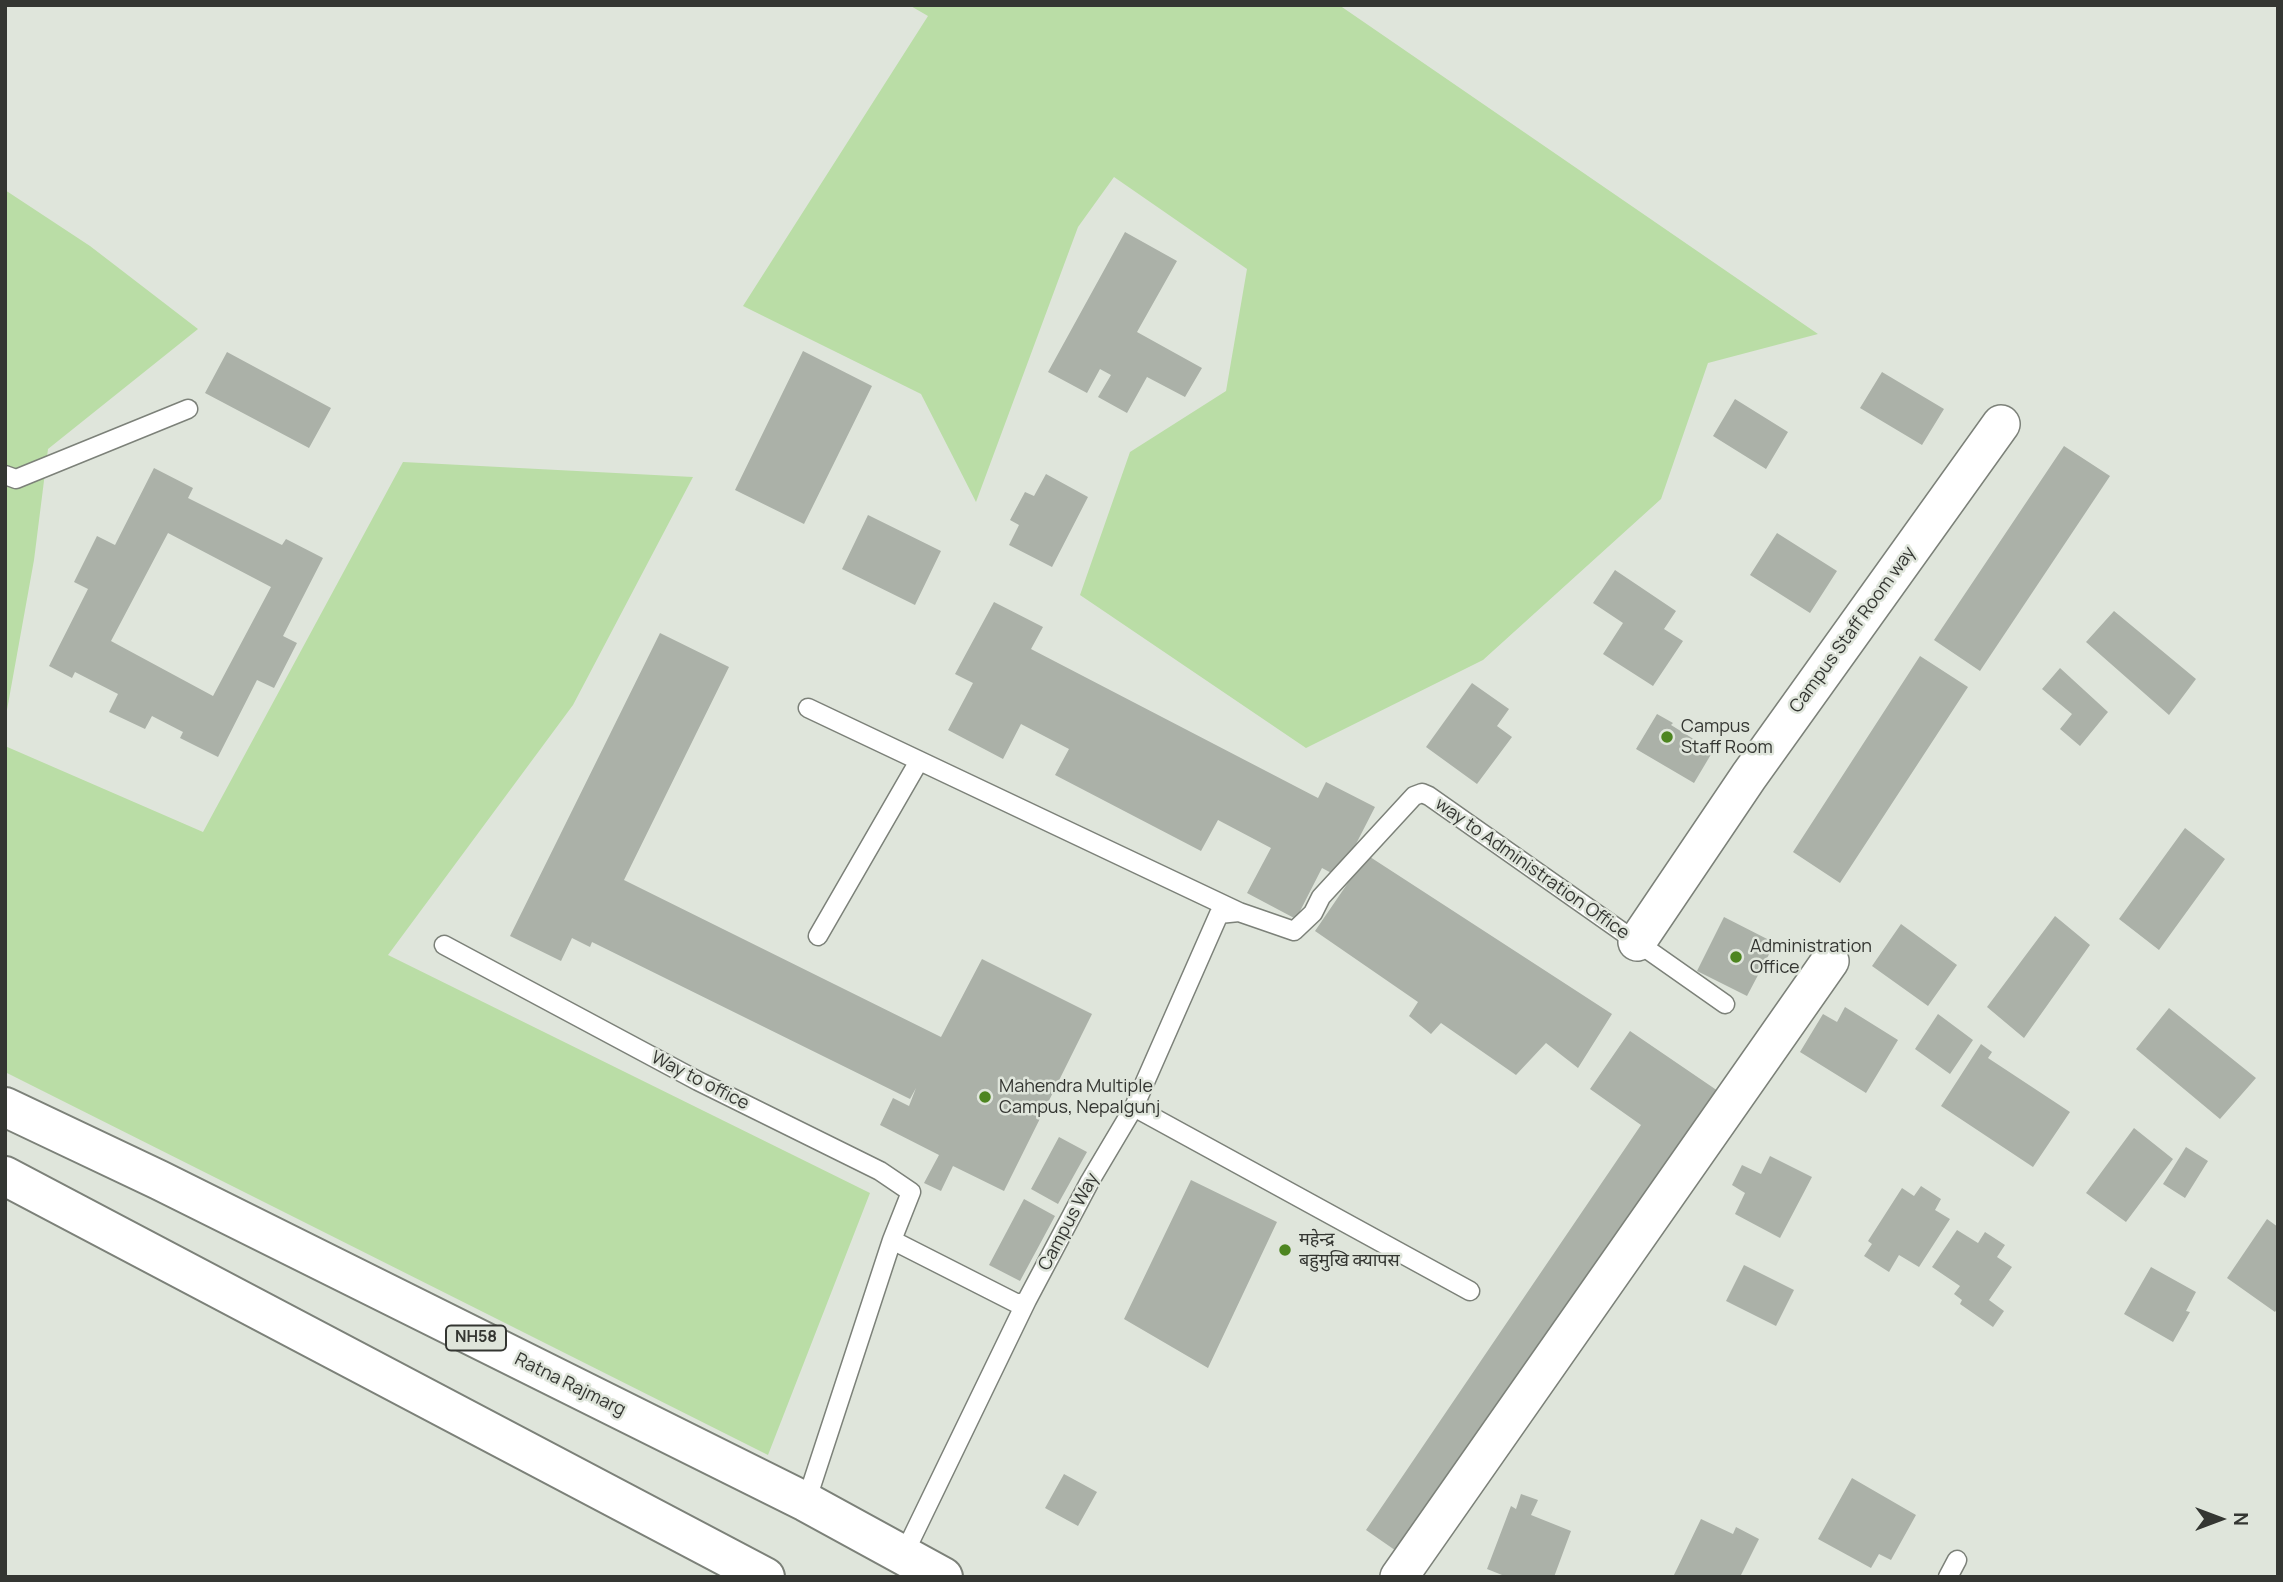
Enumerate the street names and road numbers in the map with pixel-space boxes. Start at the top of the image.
street label: Campus Staff Room way [1785,543,1921,717]
street label: way to Administration Office [1431,794,1633,944]
street label: Way to office [647,1047,753,1115]
street label: Campus Way [1034,1169,1104,1275]
road number: NH58 [446,1326,506,1350]
street label: Ratna Rajmarg [511,1349,629,1421]

